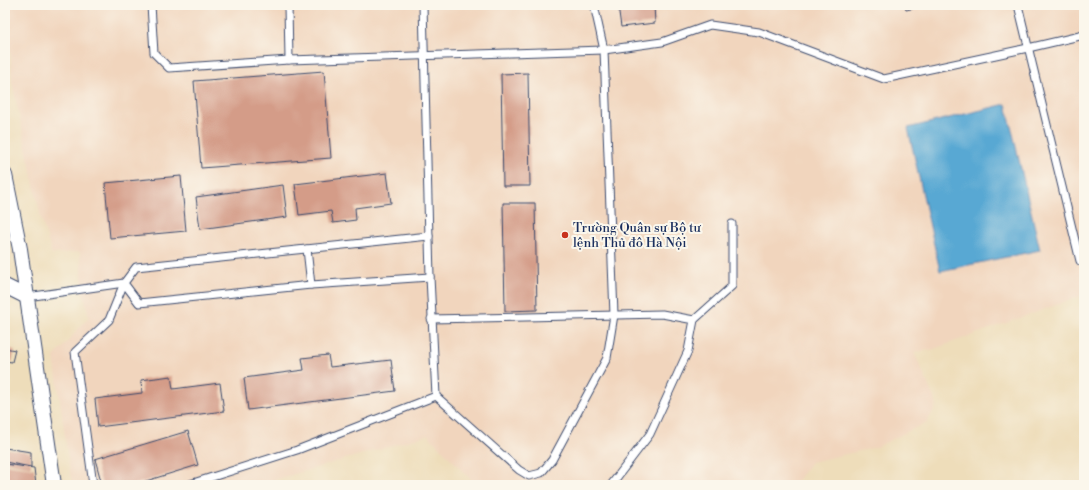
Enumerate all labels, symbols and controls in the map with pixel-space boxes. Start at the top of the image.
place label: Trường Quân sự Bộ tư lệnh Thủ đô Hà Nội [573,220,702,251]
marker: Trường Quân sự Bộ tư lệnh Thủ đô Hà Nội [560,230,570,240]

